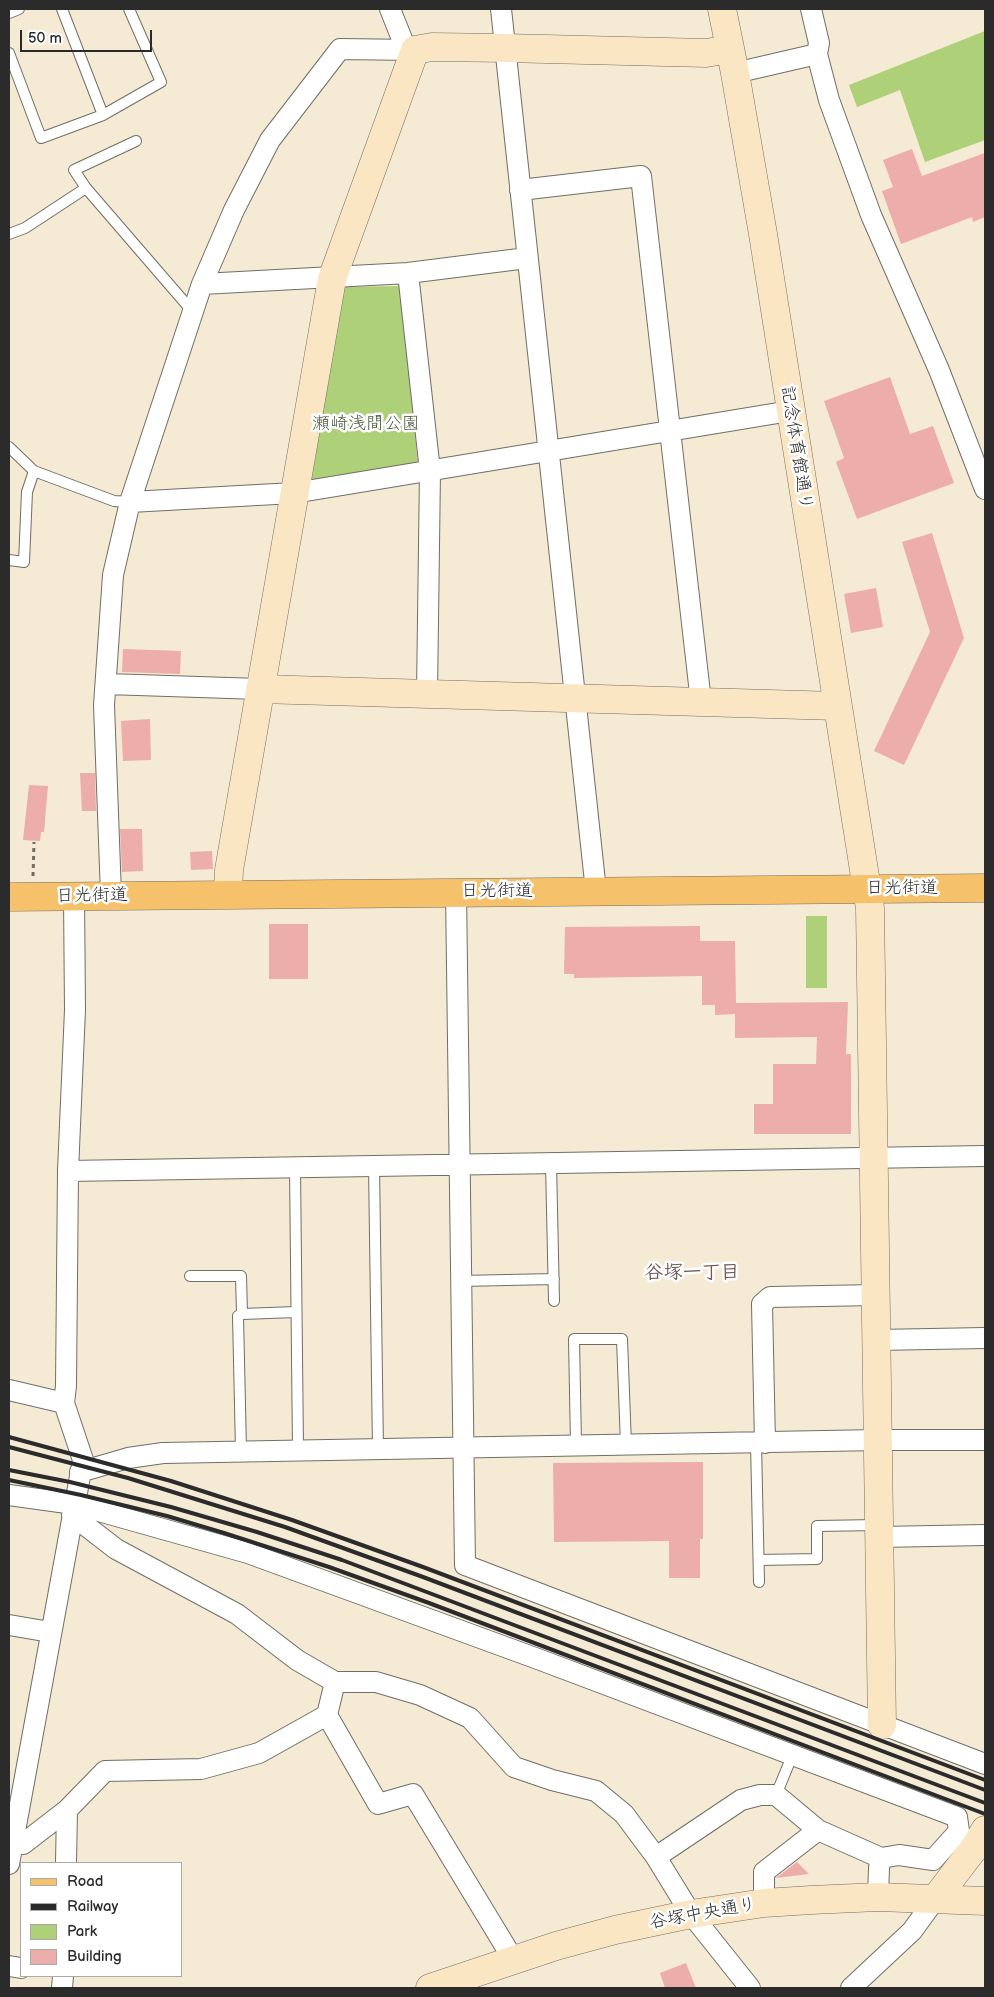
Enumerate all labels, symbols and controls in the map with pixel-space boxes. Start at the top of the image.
scale bar [22,20,155,52]
text: 50 m [28,29,62,48]
street label: 記念体育館通り [775,384,817,512]
park label: 瀬崎浅間公園 [312,413,420,435]
street label: 日光街道 [866,877,938,899]
street label: 日光街道 [461,880,533,902]
street label: 日光街道 [56,885,128,907]
district label: 谷塚一丁目 [645,1262,739,1284]
legend [20,1862,182,1977]
text: Road [67,1872,103,1891]
street label: 谷塚中央通り [648,1894,758,1934]
text: Railway [67,1897,118,1916]
text: Park [67,1922,97,1941]
text: Building [67,1947,122,1966]

